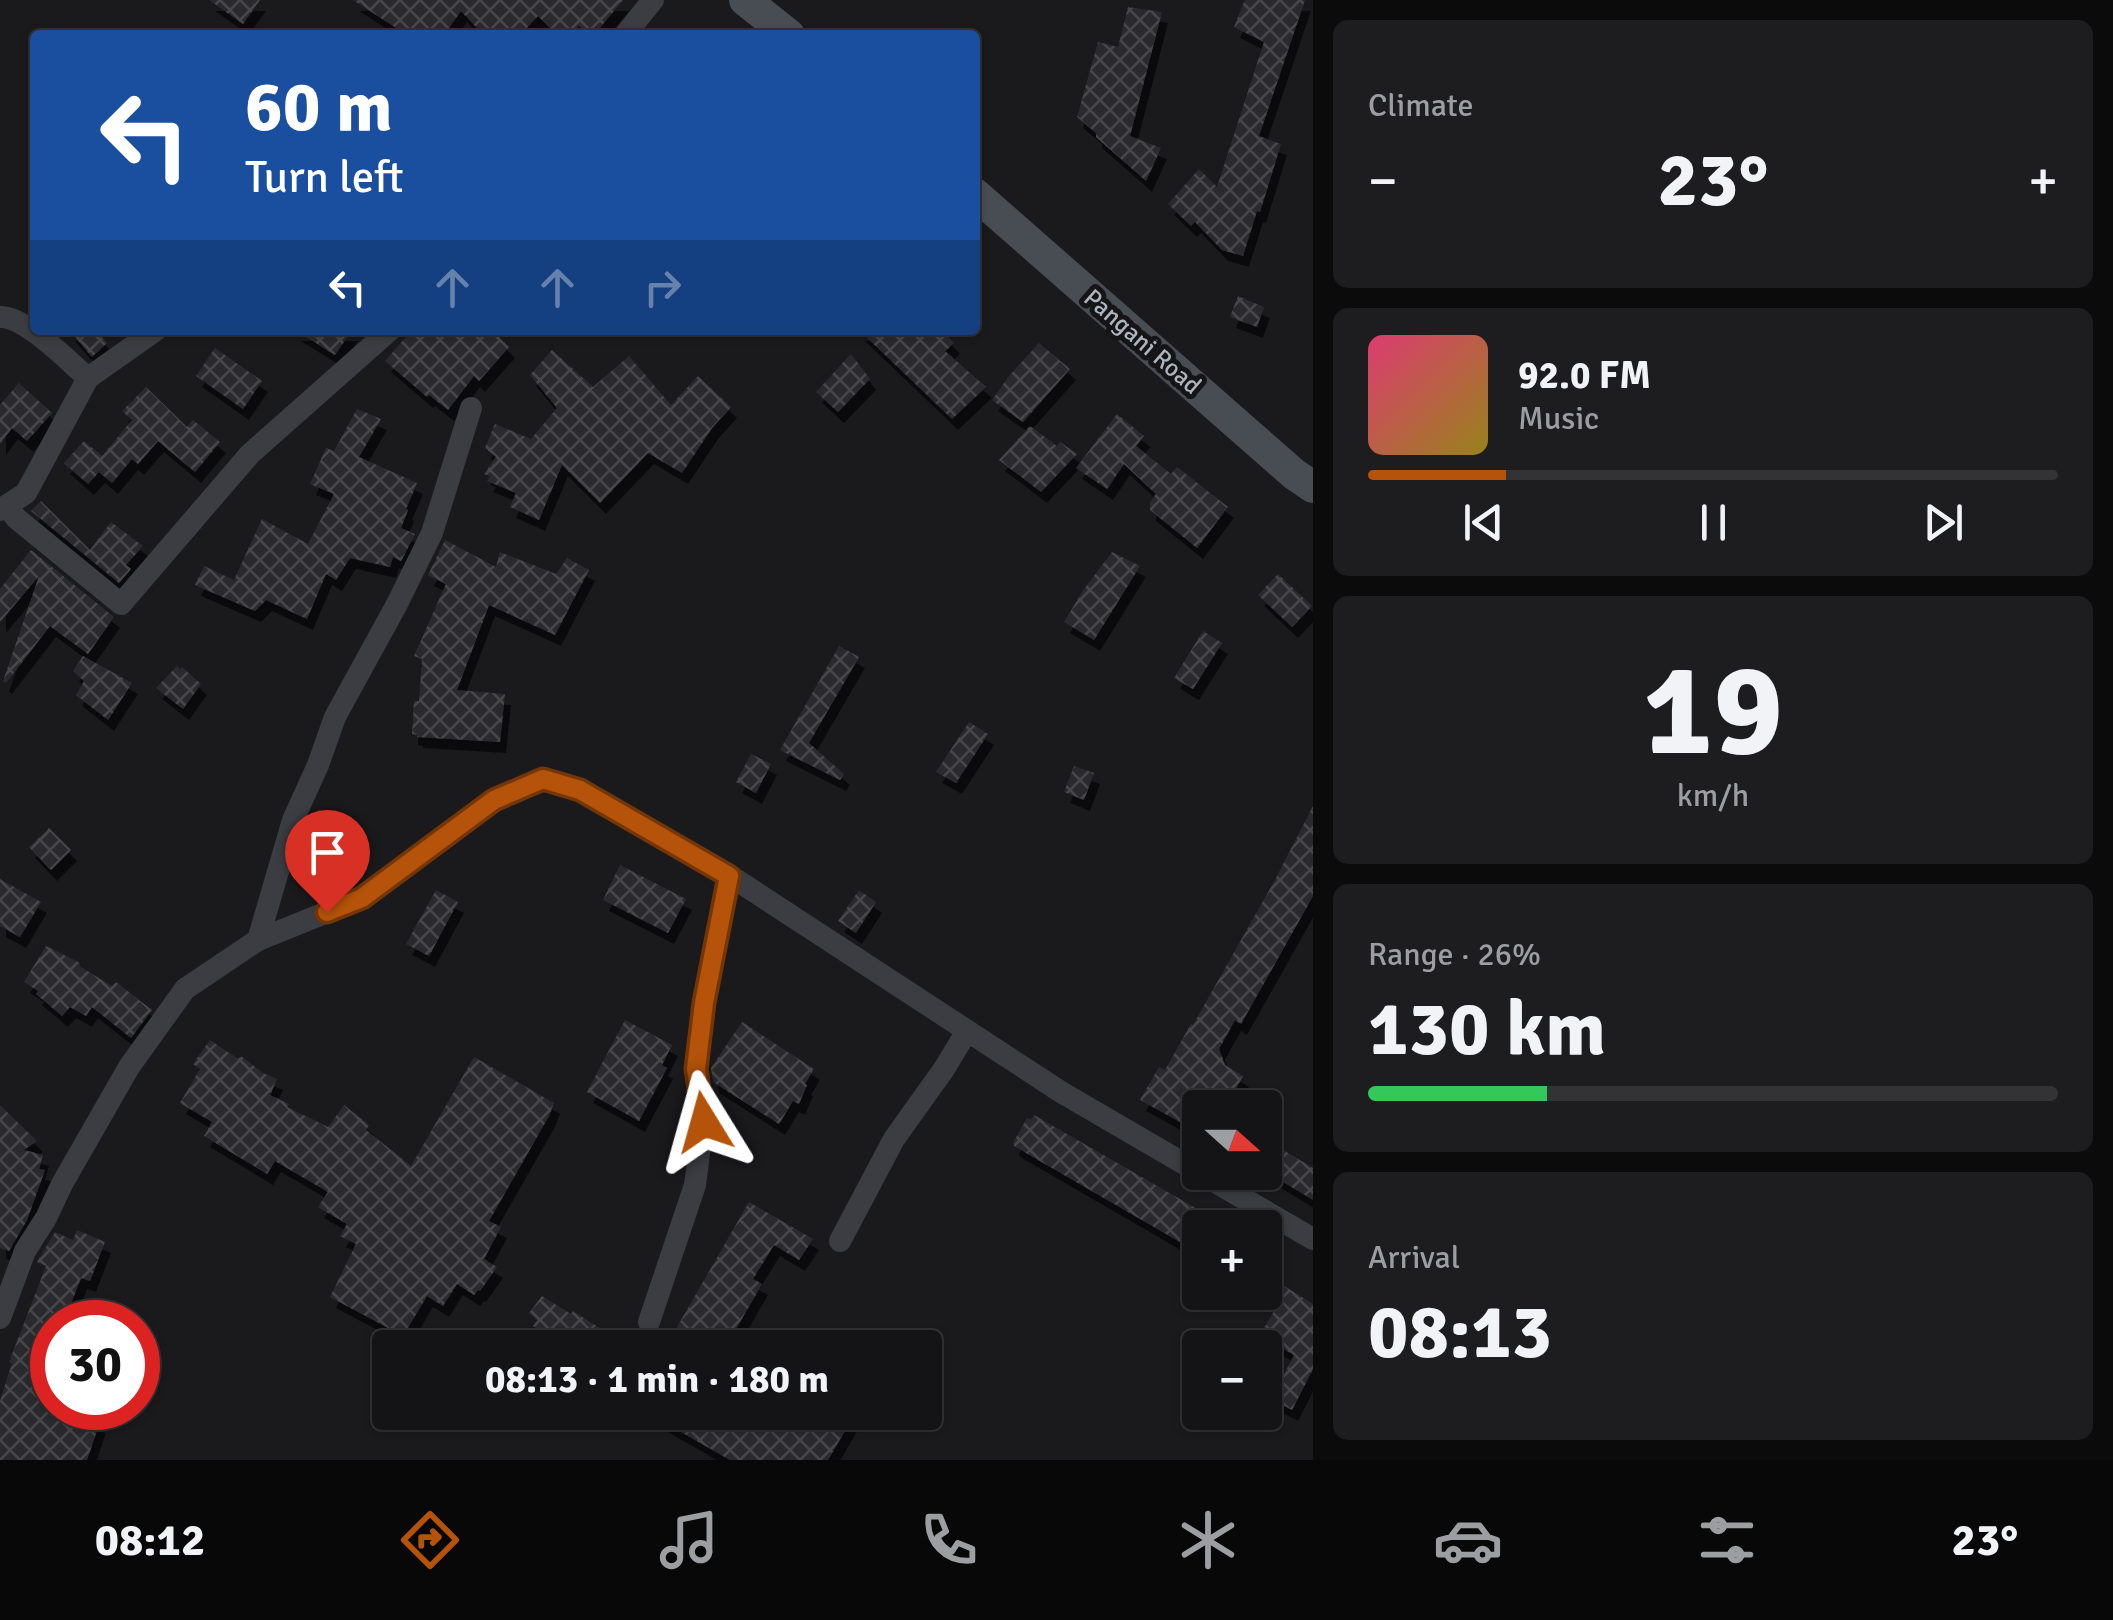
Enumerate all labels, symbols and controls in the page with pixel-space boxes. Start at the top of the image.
text: 60 m [245,64,393,150]
icon: left [80,70,210,200]
text: Climate [1368,86,1474,125]
text: 23° [1658,134,1769,227]
text: − [1368,147,1398,215]
text: + [2028,147,2058,215]
text: Turn left [245,150,404,205]
icon: left [320,260,375,315]
icon: ahead [425,260,480,315]
icon: ahead [530,260,585,315]
icon: right [635,260,690,315]
street label: Pangani Road [1078,282,1208,401]
text: 92.0 FM [1518,352,1651,399]
text: Music [1518,399,1599,438]
icon: previous [1456,495,1511,550]
icon: pause [1686,495,1741,550]
icon: next [1916,495,1971,550]
text: 19 [1643,631,1783,791]
text: km/h [1677,776,1749,815]
pin [285,810,370,913]
icon: arrive [300,825,355,880]
text: Range · 26% [1368,935,1541,974]
text: 130 km [1368,983,1606,1076]
position arrow [652,1070,756,1174]
north arrow [1182,1090,1282,1190]
map controls [1182,1090,1282,1430]
button: + [1182,1210,1282,1310]
text: Arrival [1368,1238,1460,1277]
text: 08:13 [1368,1286,1552,1379]
speed limit sign: 30 [30,1300,160,1430]
button: − [1182,1330,1282,1430]
text: 08:13 · 1 min · 180 m [485,1356,829,1403]
icon: directions [395,1505,465,1575]
icon: music [654,1505,724,1575]
icon: phone [914,1505,984,1575]
icon: climate [1173,1505,1243,1575]
icon: car [1433,1505,1503,1575]
icon: filters [1692,1505,1762,1575]
text: 08:12 [95,1513,205,1568]
text: 23° [1952,1513,2018,1568]

